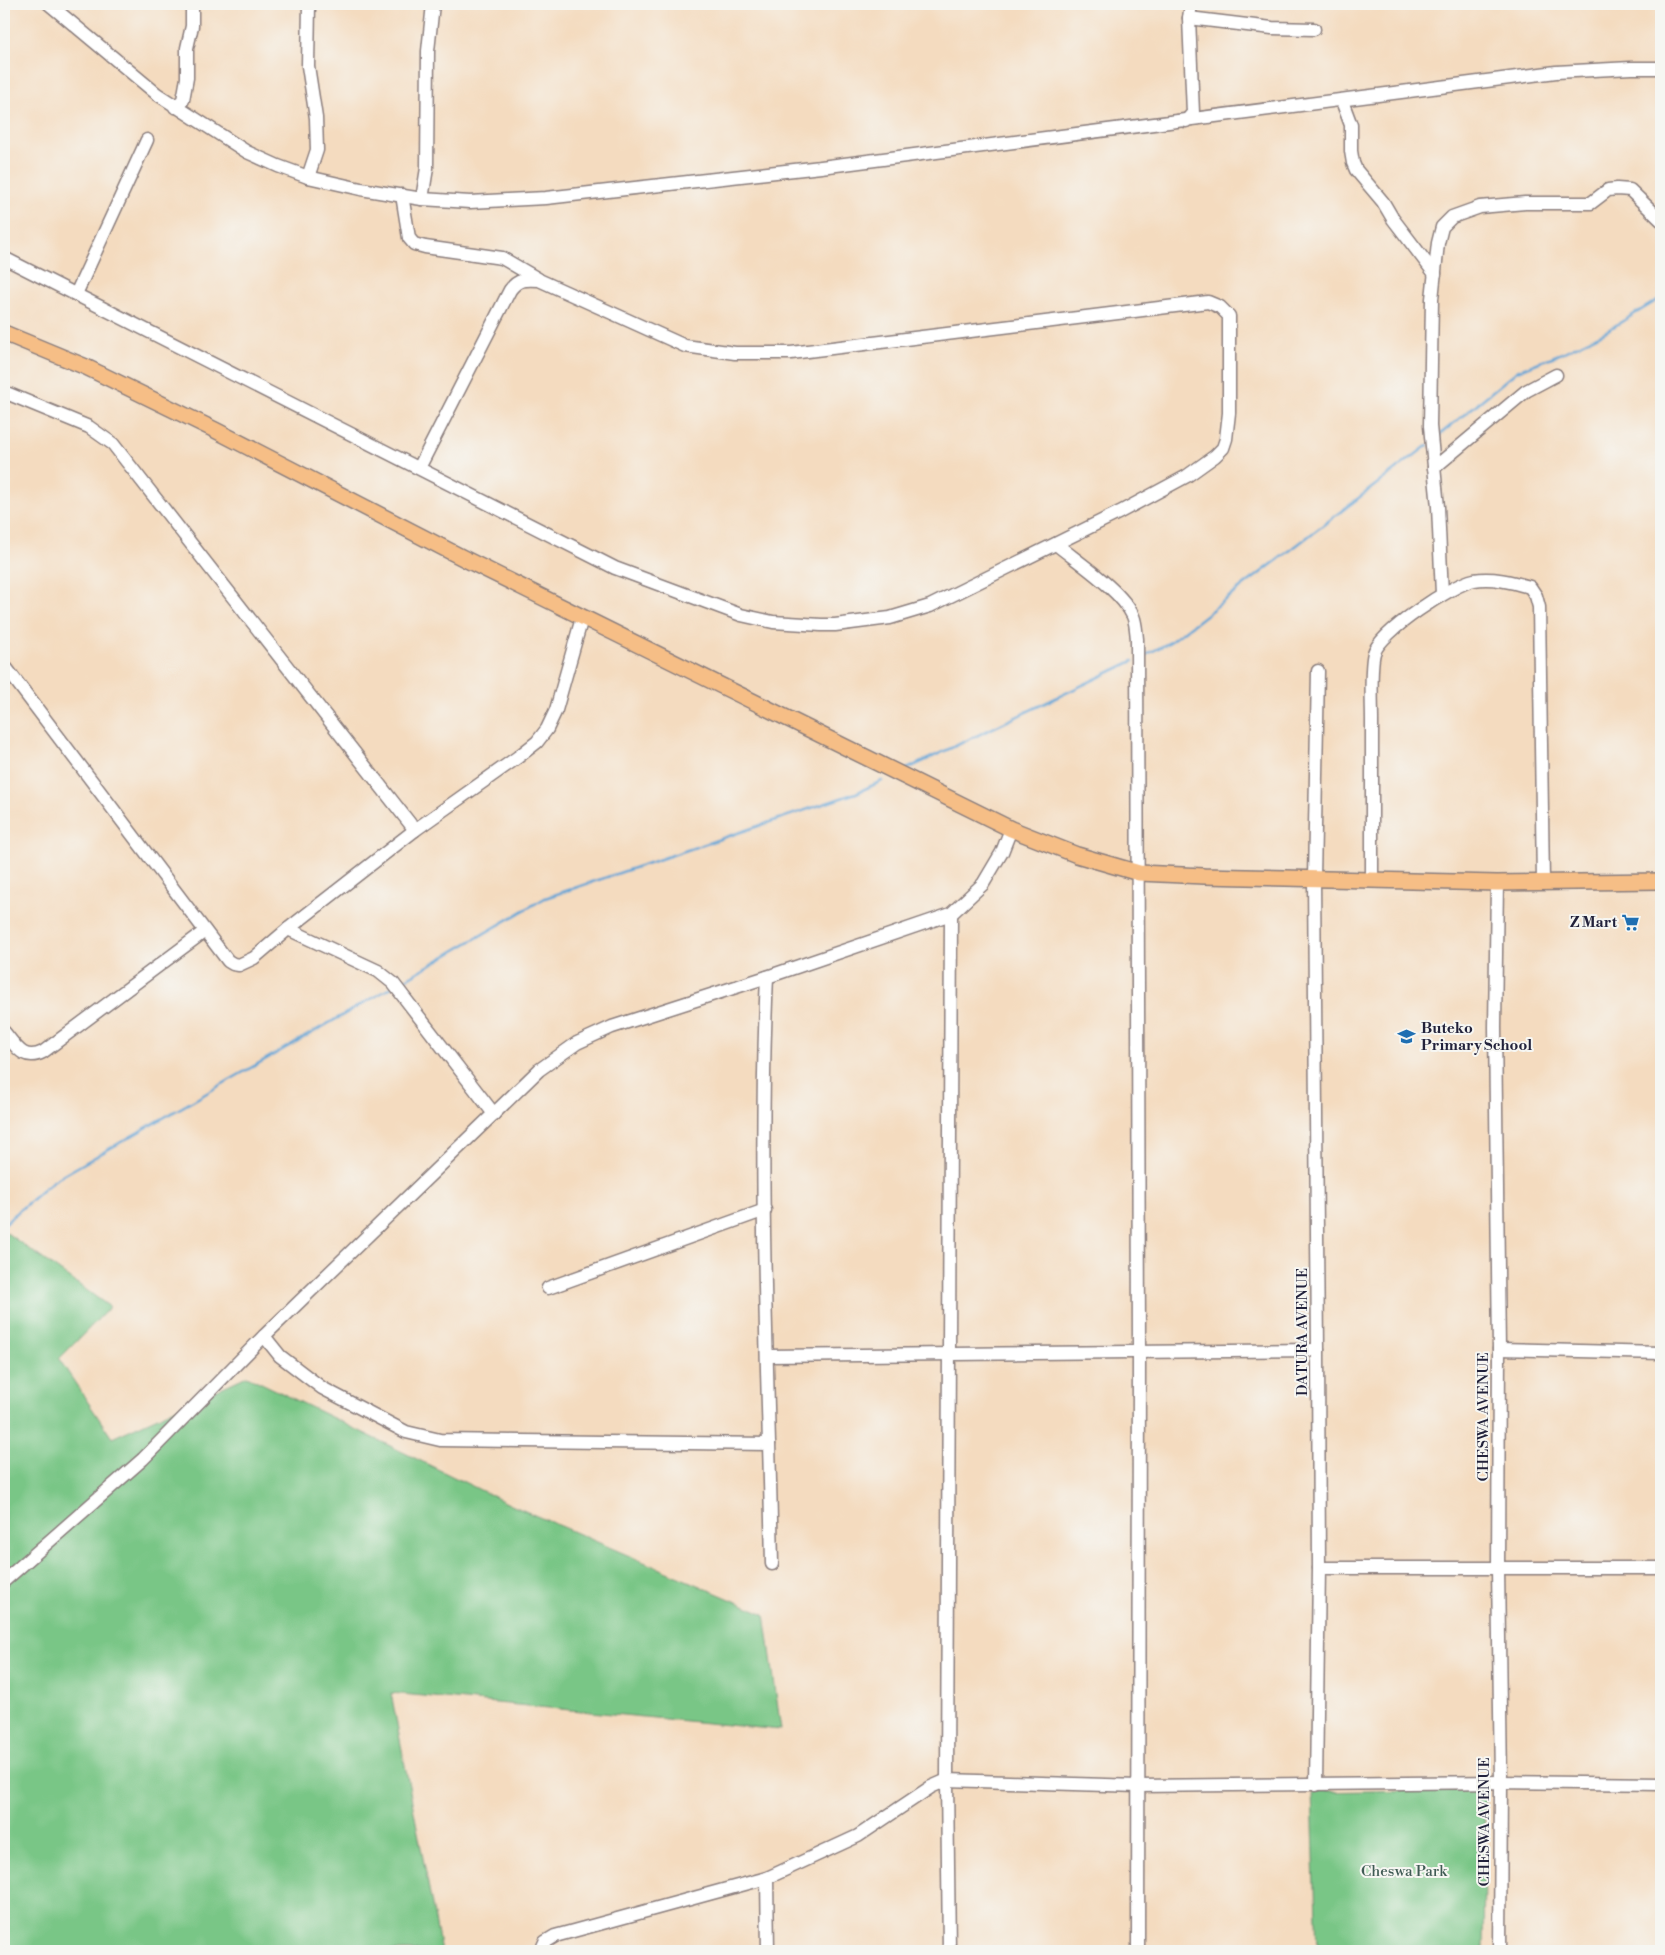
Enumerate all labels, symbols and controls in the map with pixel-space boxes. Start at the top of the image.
supermarket icon: Z Mart [1621,912,1641,932]
place label: Z Mart [1570,913,1618,932]
place label: Buteko Primary School [1421,1019,1532,1055]
school or university icon: Buteko Primary School [1397,1027,1417,1047]
street label: DATURA AVENUE [1293,1268,1312,1396]
street label: CHESWA AVENUE [1474,1352,1493,1482]
street label: CHESWA AVENUE [1475,1757,1494,1887]
park label: Cheswa Park [1361,1862,1448,1881]

